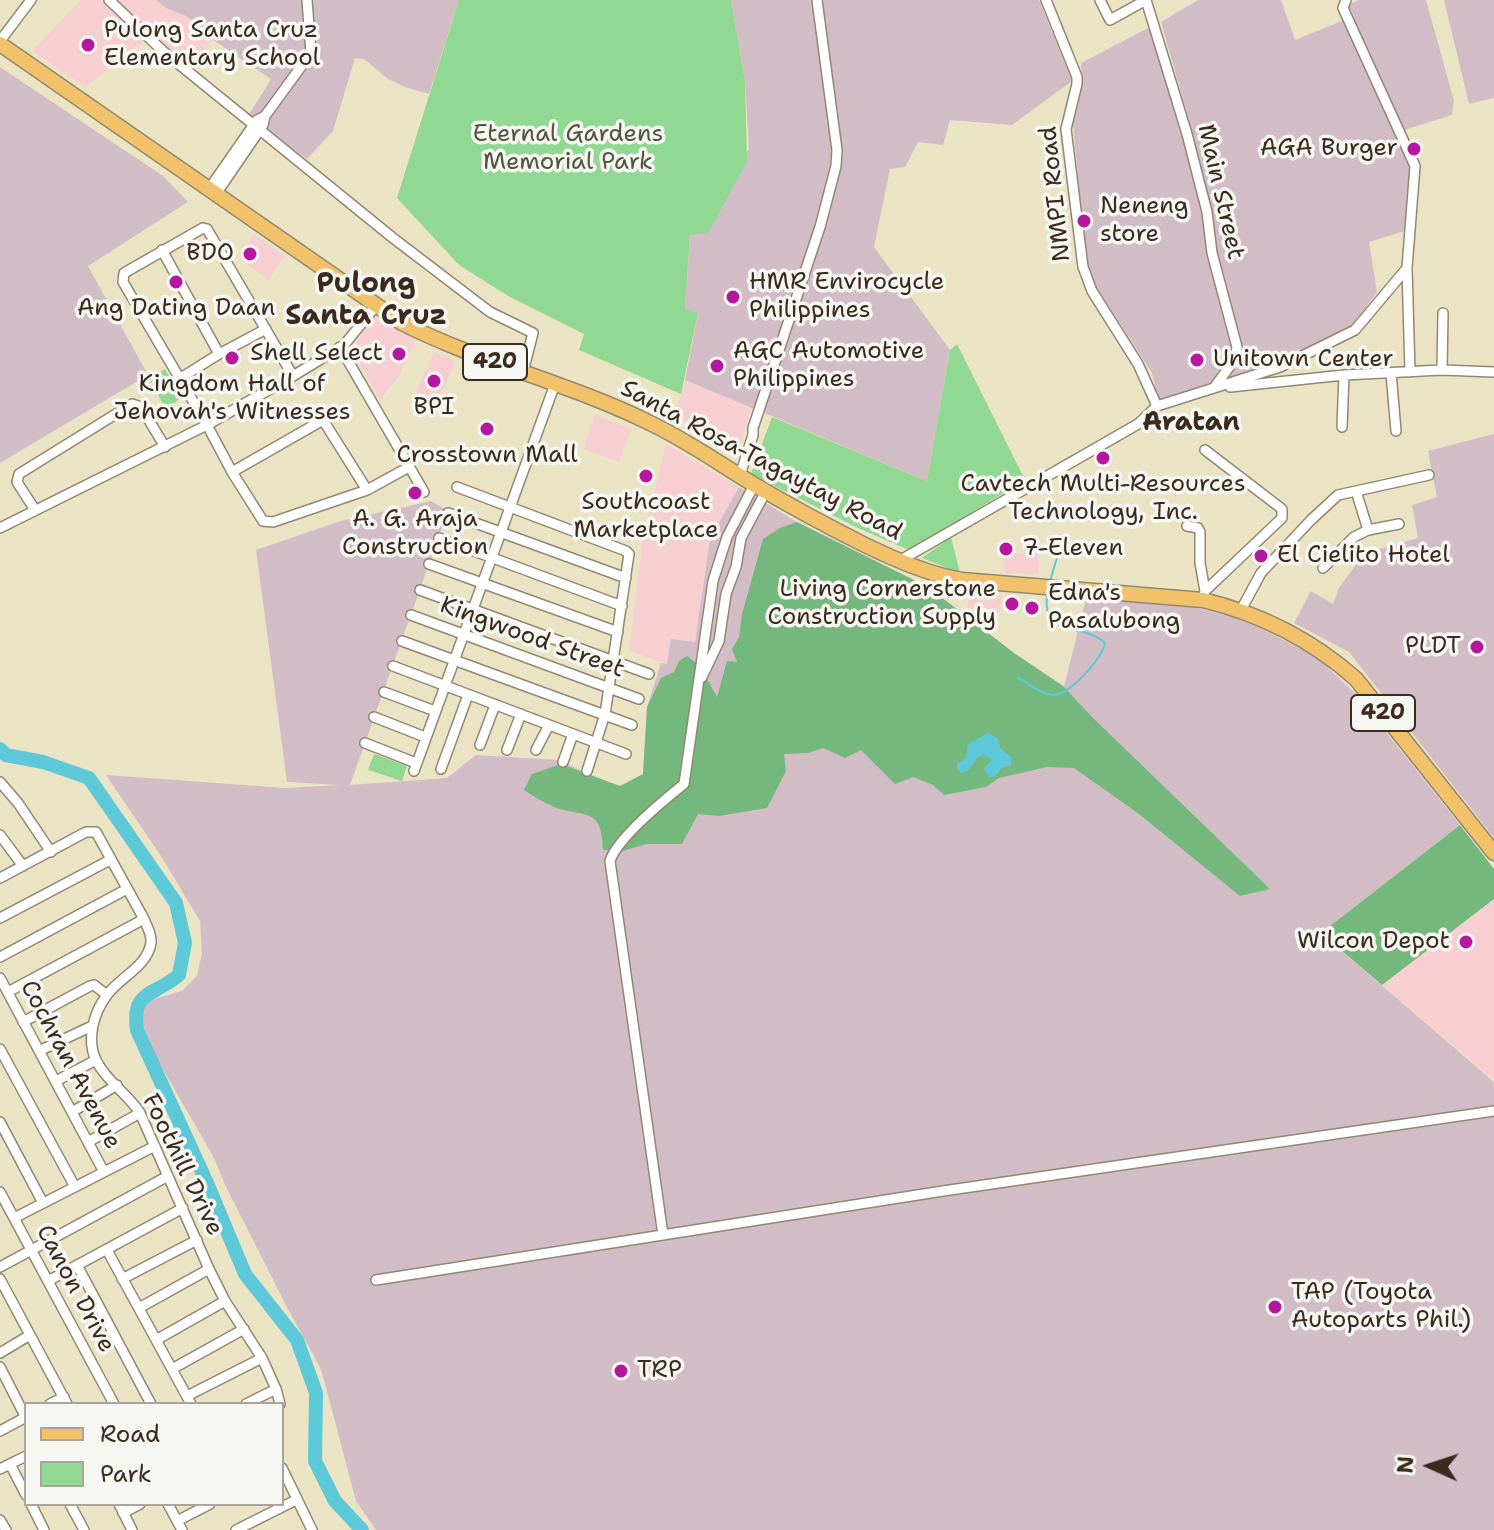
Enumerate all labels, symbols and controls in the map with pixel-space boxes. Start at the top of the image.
place label: Pulong Santa Cruz Elementary School [104,17,320,73]
marker: Pulong Santa Cruz Elementary School [79,36,97,54]
park label: Eternal Gardens Memorial Park [473,121,663,177]
street label: Main Street [1190,122,1250,262]
street label: NMPI Road [1035,125,1077,263]
place label: AGA Burger [1260,135,1398,163]
marker: AGA Burger [1405,140,1423,158]
place label: Neneng store [1100,193,1189,249]
marker: Neneng store [1075,212,1093,230]
place label: BDO [186,240,234,268]
marker: BDO [241,245,259,263]
district label: Pulong Santa Cruz [285,268,447,334]
place label: HMR Envirocycle Philippines [749,269,944,325]
marker: Ang Dating Daan [167,273,185,291]
marker: HMR Envirocycle Philippines [724,288,742,306]
place label: Ang Dating Daan [77,295,275,323]
place label: AGC Automotive Philippines [733,338,924,394]
place label: Shell Select [250,340,383,368]
road number: 420 [463,344,527,380]
marker: Shell Select [390,345,408,363]
place label: Unitown Center [1213,346,1394,374]
marker: Kingdom Hall of Jehovah's Witnesses [223,349,241,367]
marker: Unitown Center [1188,351,1206,369]
marker: AGC Automotive Philippines [708,357,726,375]
place label: Kingdom Hall of Jehovah's Witnesses [113,371,351,427]
marker: BPI [425,372,443,390]
street label: Santa Rosa-Tagaytay Road [615,374,907,548]
place label: BPI [414,394,454,422]
district label: Aratan [1142,407,1240,439]
marker: Crosstown Mall [478,420,496,438]
place label: Crosstown Mall [397,442,577,470]
marker: Cavtech Multi-Resources Technology, Inc. [1094,449,1112,467]
marker: Southcoast Marketplace [637,467,655,485]
place label: Cavtech Multi-Resources Technology, Inc. [960,471,1246,527]
marker: A. G. Araja Construction [406,484,424,502]
place label: Southcoast Marketplace [573,489,719,545]
place label: A. G. Araja Construction [342,506,488,562]
place label: 7-Eleven [1022,535,1123,563]
marker: 7-Eleven [997,540,1015,558]
place label: El Cielito Hotel [1277,542,1450,570]
marker: El Cielito Hotel [1252,547,1270,565]
place label: Living Cornerstone Construction Supply [768,576,996,632]
place label: Edna's Pasalubong [1048,580,1180,636]
street label: Kingwood Street [436,591,628,685]
marker: Living Cornerstone Construction Supply [1003,595,1021,613]
marker: Edna's Pasalubong [1023,599,1041,617]
place label: PLDT [1405,633,1461,661]
marker: PLDT [1468,638,1486,656]
road number: 420 [1351,695,1415,731]
place label: Wilcon Depot [1297,928,1450,956]
marker: Wilcon Depot [1457,933,1475,951]
street label: Cochran Avenue [13,976,127,1154]
street label: Foothill Drive [135,1089,229,1241]
street label: Canon Drive [29,1220,121,1358]
place label: TAP (Toyota Autoparts Phil.) [1291,1279,1471,1335]
marker: TAP (Toyota Autoparts Phil.) [1266,1298,1284,1316]
place label: TRP [637,1357,682,1385]
marker: TRP [612,1362,630,1380]
legend [24,1402,284,1506]
text: Road [100,1418,160,1450]
north arrow [1390,1426,1470,1506]
text: N [1391,1455,1420,1474]
text: Park [100,1458,152,1490]

